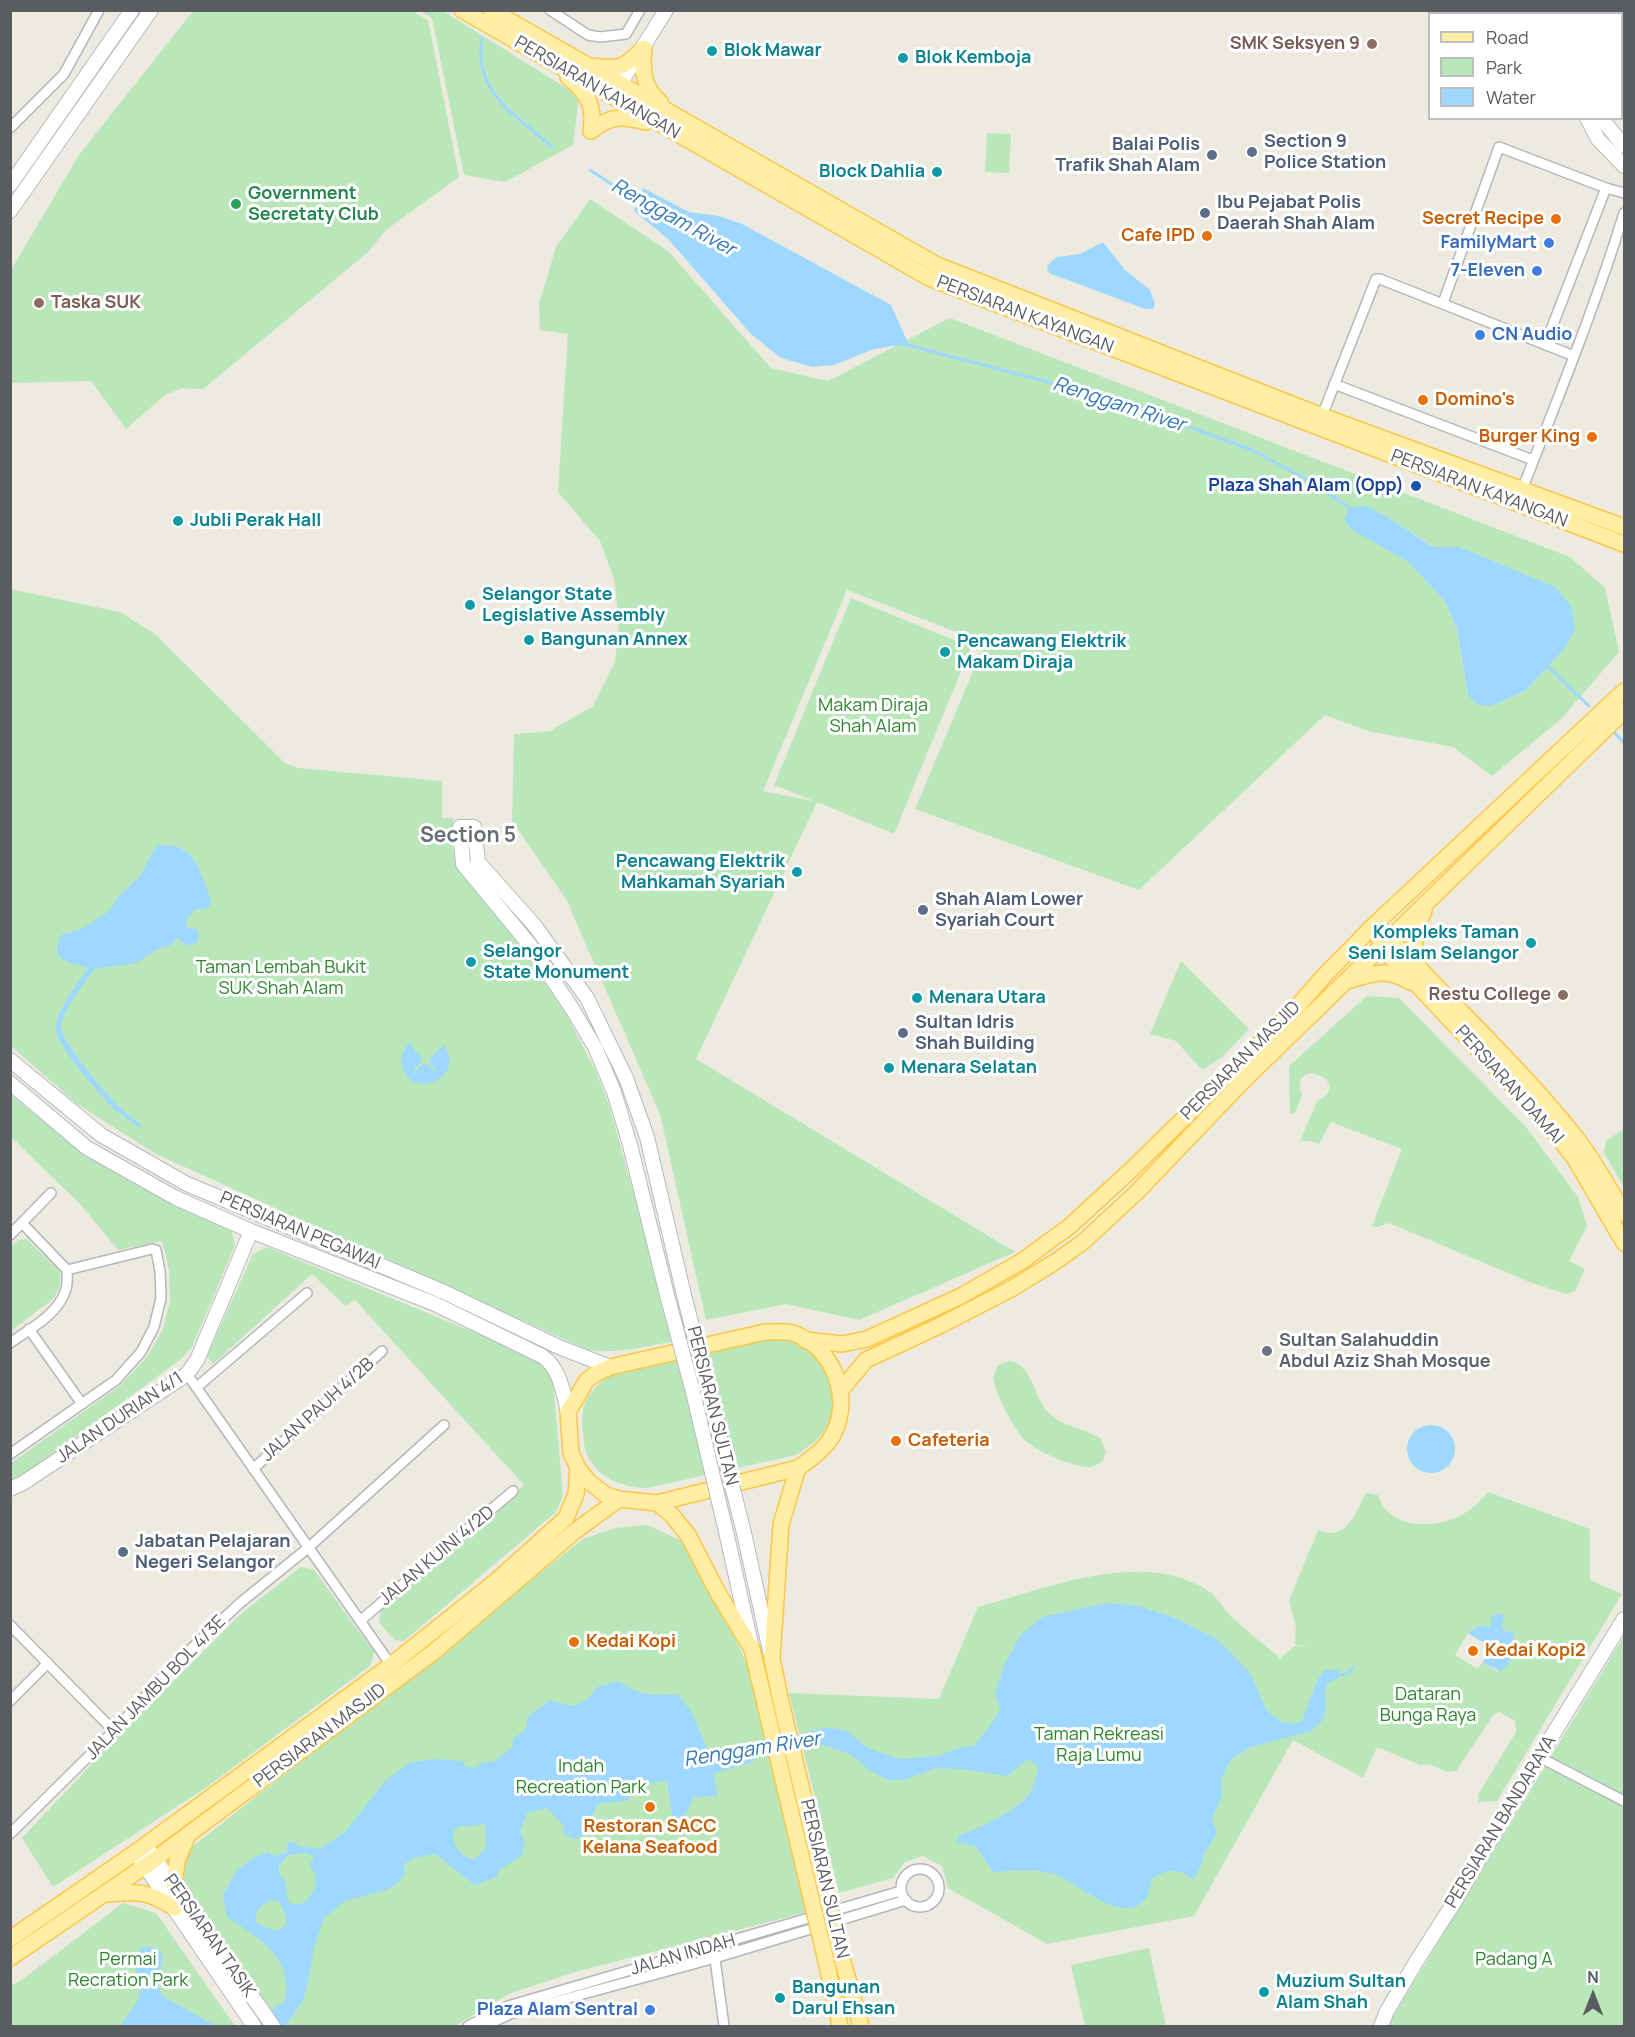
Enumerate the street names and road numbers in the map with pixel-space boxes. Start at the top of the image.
street label: PERSIARAN KAYANGAN [510,32,684,144]
street label: PERSIARAN KAYANGAN [934,271,1116,359]
street label: PERSIARAN KAYANGAN [1388,445,1570,533]
street label: PERSIARAN MASJID [1177,997,1305,1125]
street label: PERSIARAN DAMAI [1450,1021,1568,1149]
street label: PERSIARAN PEGAWAI [217,1187,383,1275]
street label: PERSIARAN SULTAN [682,1324,742,1488]
street label: JALAN PAUH 4/2B [257,1354,379,1466]
street label: JALAN DURIAN 4/1 [53,1368,187,1468]
street label: JALAN KUINI 4/2D [375,1502,499,1610]
street label: JALAN JAMBU BOL 4/3E [81,1611,231,1765]
street label: PERSIARAN MASJID [250,1679,390,1793]
street label: PERSIARAN BANDARAYA [1441,1732,1561,1912]
street label: PERSIARAN SULTAN [795,1797,853,1961]
street label: PERSIARAN TASIK [158,1870,260,2002]
street label: JALAN INDAH [628,1930,738,1980]

